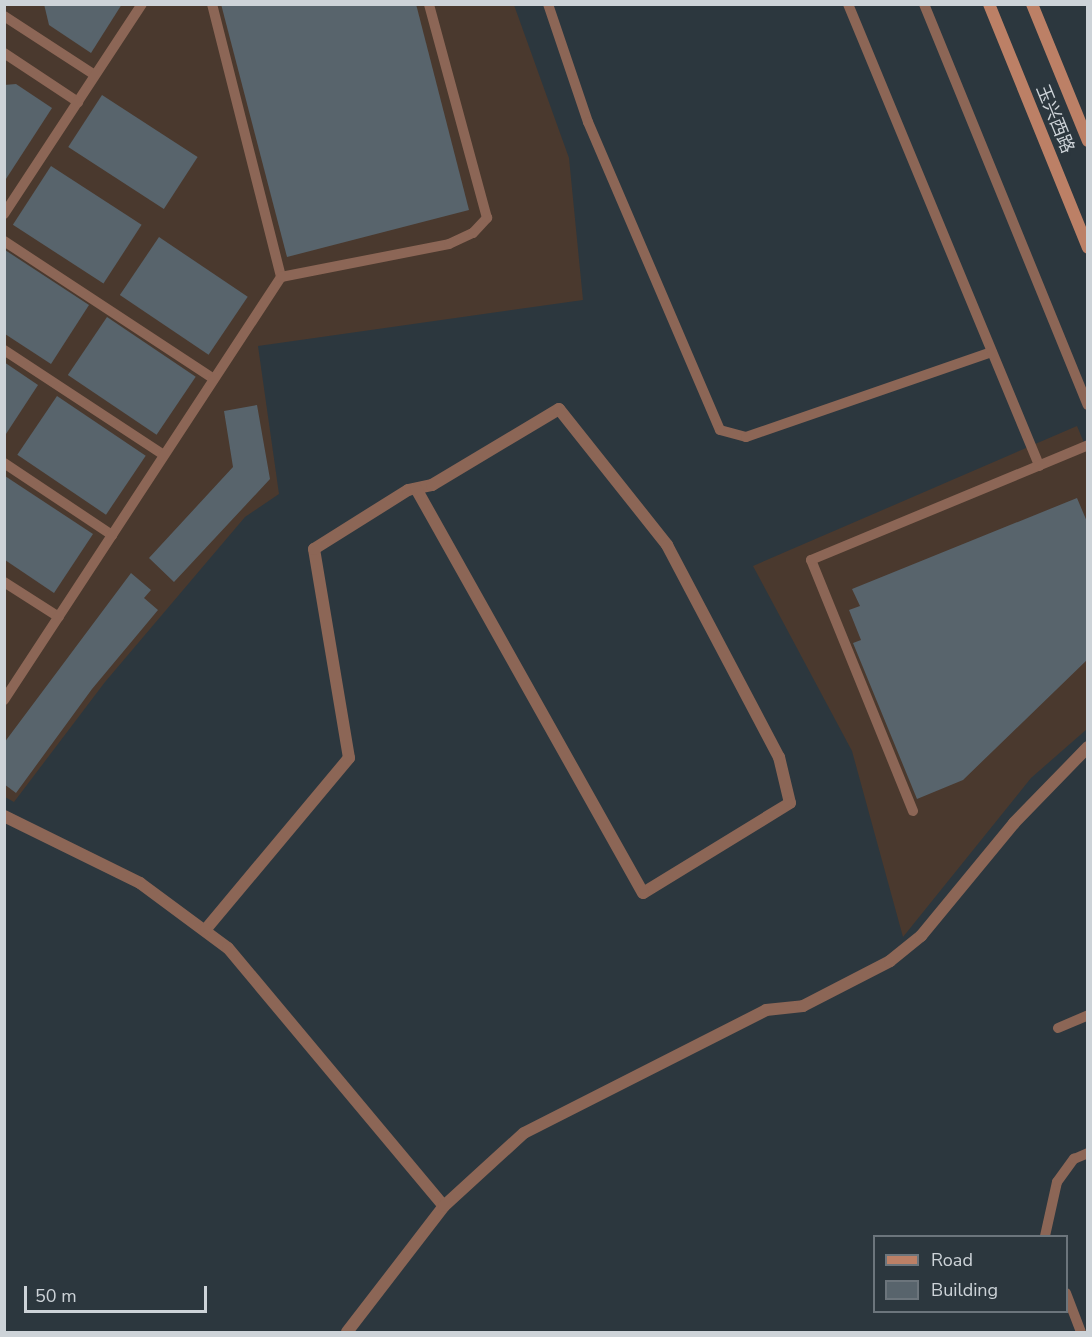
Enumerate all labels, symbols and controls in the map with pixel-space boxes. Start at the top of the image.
street label: 玉兴西路 [1032,82,1078,156]
legend [873,1235,1068,1313]
text: Road [931,1248,973,1272]
scale bar [27,1274,210,1312]
text: Building [931,1278,998,1302]
text: 50 m [35,1284,77,1308]

